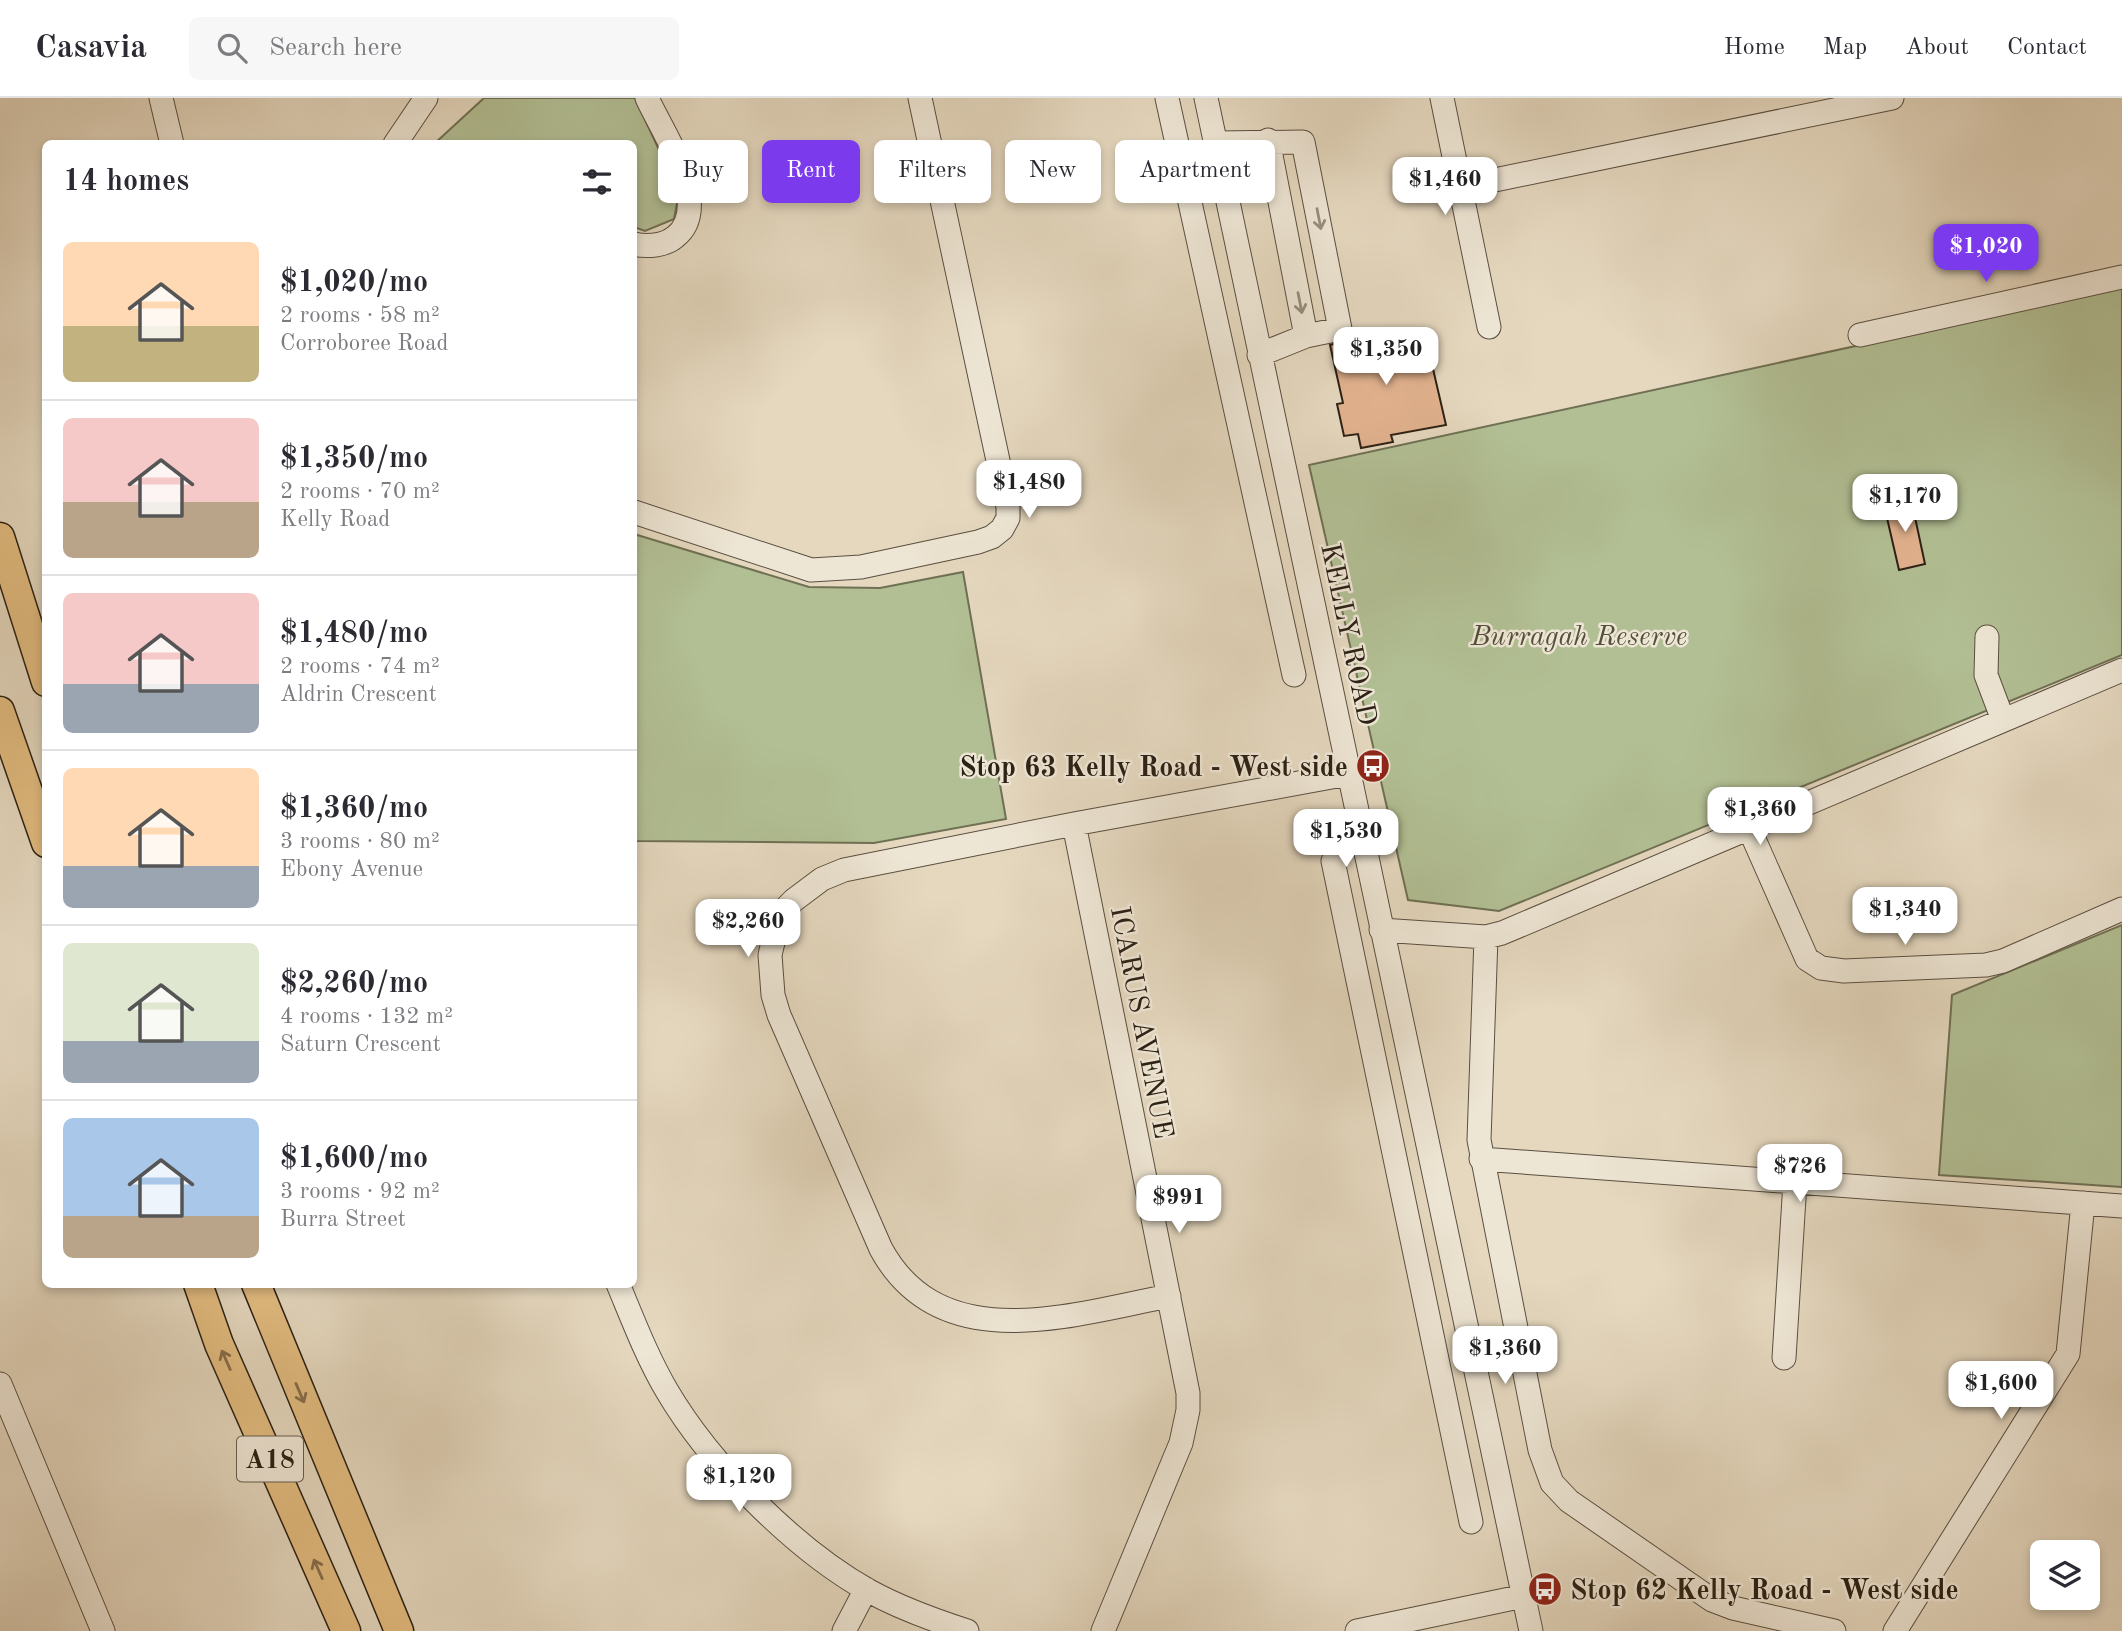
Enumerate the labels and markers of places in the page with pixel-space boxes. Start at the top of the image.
pin: $1,460 [1388,158,1502,217]
pin: $1,020 [1929,225,2043,284]
pin: $1,350 [1329,328,1443,387]
pin: $1,480 [972,460,1086,520]
pin: $1,170 [1848,474,1962,534]
bus stop icon: Stop 63 Kelly Road - West side [1354,747,1392,785]
place label: Stop 63 Kelly Road - West side [959,755,1348,783]
pin: $1,360 [1703,788,1817,847]
pin: $1,530 [1289,810,1403,869]
pin: $1,340 [1848,888,1962,947]
pin: $2,260 [691,900,805,959]
pin: $726 [1759,1144,1841,1204]
pin: $991 [1138,1176,1220,1235]
pin: $1,360 [1448,1326,1562,1386]
pin: $1,600 [1944,1362,2058,1421]
pin: $1,120 [682,1454,796,1514]
bus stop icon: Stop 62 Kelly Road - West side [1526,1570,1564,1608]
place label: Stop 62 Kelly Road - West side [1570,1578,1959,1606]

